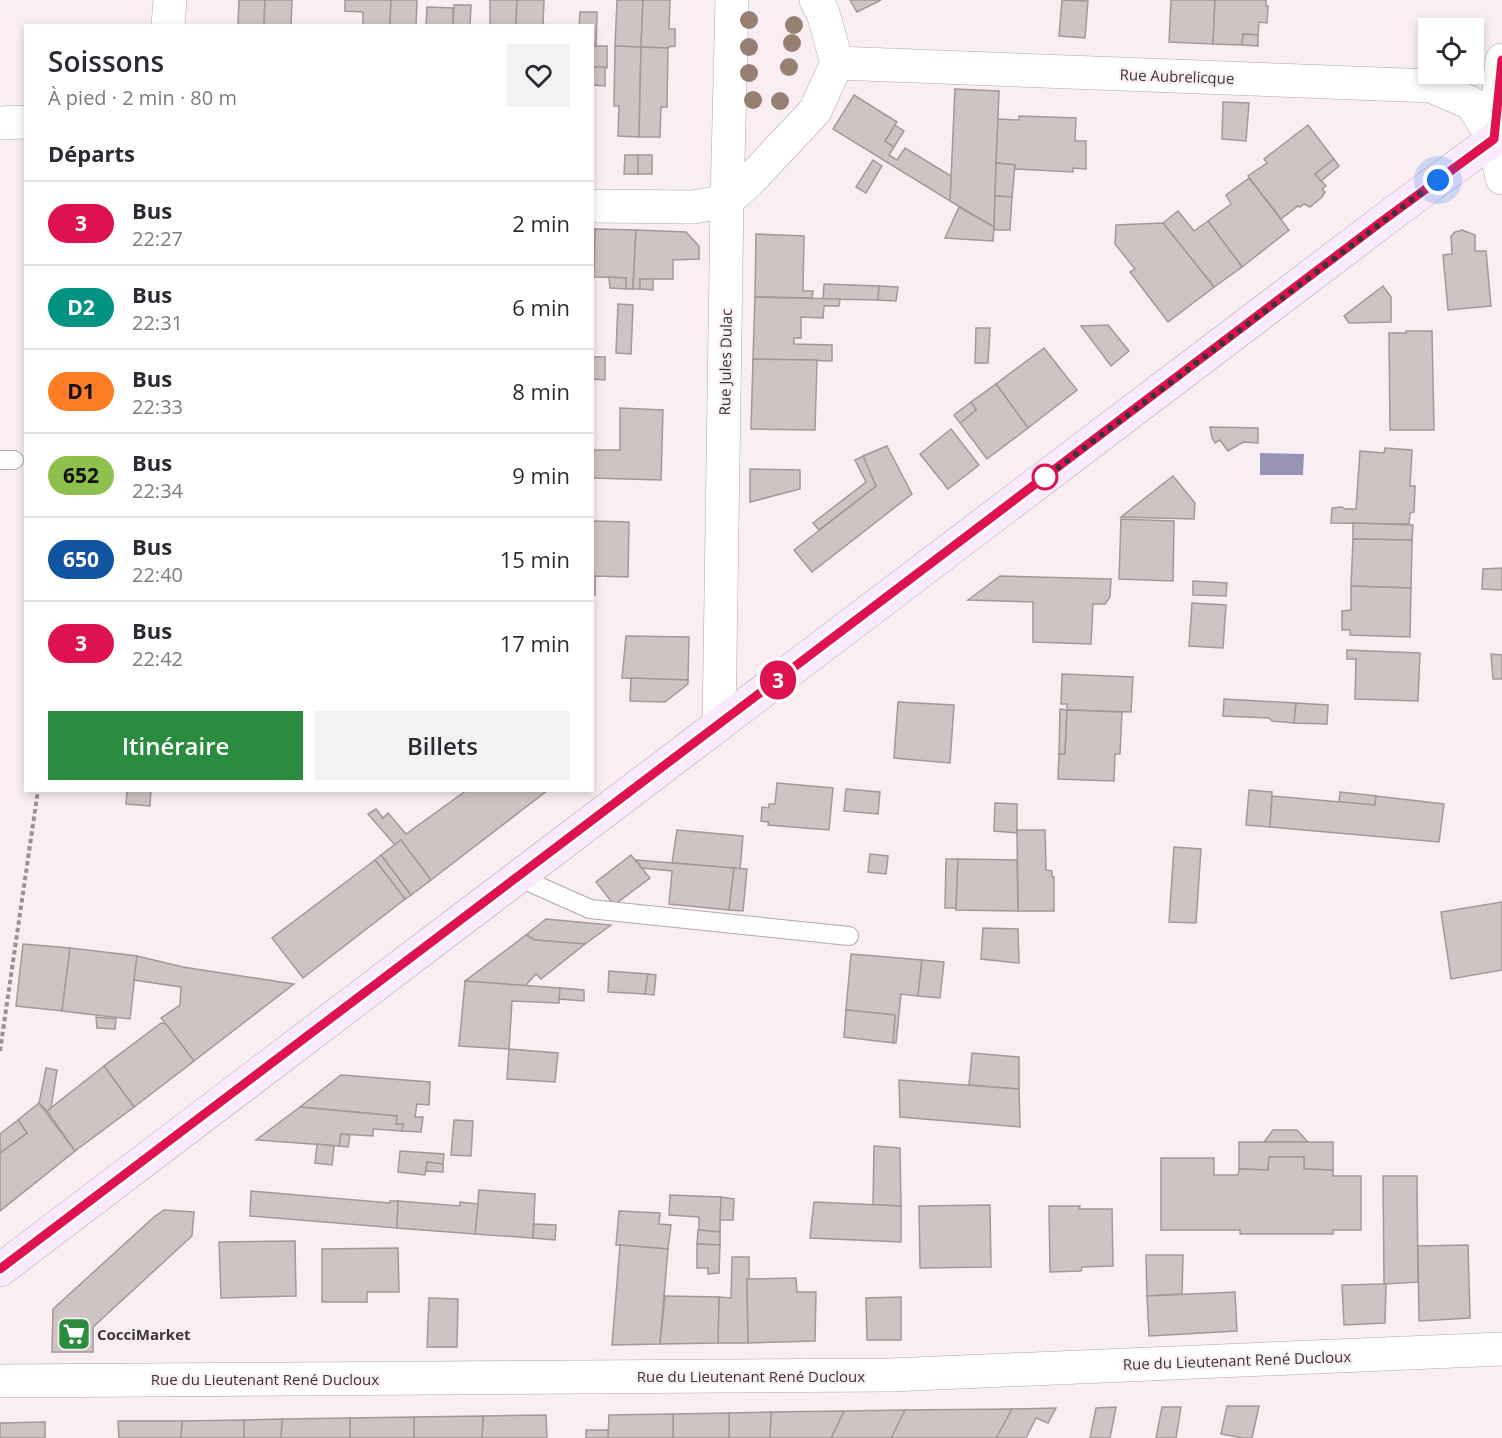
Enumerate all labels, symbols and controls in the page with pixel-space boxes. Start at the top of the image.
map controls [1418,18,1484,84]
button: locate [1418,18,1484,84]
text: Soissons [48,42,164,80]
button: heart [507,44,570,107]
street label: Rue Aubrelicque [1119,64,1235,88]
text: À pied · 2 min · 80 m [48,84,237,111]
text: Départs [48,138,135,168]
your location [1423,165,1453,195]
text: Bus [132,195,172,225]
text: 2 min [512,208,570,238]
text: 3 [75,209,87,237]
text: 22:27 [132,225,183,252]
text: Bus [132,279,172,309]
text: 6 min [512,292,570,322]
text: D2 [67,293,95,321]
text: 22:31 [132,309,183,336]
street label: Rue Jules Dulac [714,309,736,415]
text: Bus [132,363,172,393]
text: 8 min [512,376,570,406]
text: D1 [67,377,95,405]
text: 22:33 [132,393,183,420]
text: Bus [132,447,172,477]
text: 9 min [512,460,570,490]
text: 652 [63,461,99,489]
unlabelled marker [1032,464,1058,490]
text: 22:34 [132,477,183,504]
text: Bus [132,531,172,561]
text: 15 min [500,544,570,574]
text: 650 [63,545,99,573]
text: 22:40 [132,561,183,588]
text: Bus [132,615,172,645]
text: 17 min [500,628,570,658]
text: 3 [75,629,87,657]
text: 22:42 [132,645,183,672]
line badge: 3 [758,660,798,700]
text: 3 [772,666,784,694]
button: Itinéraire [48,711,303,780]
button: Billets [315,711,570,780]
supermarket icon: CocciMarket [56,1316,92,1352]
place label: CocciMarket [97,1324,191,1344]
street label: Rue du Lieutenant René Ducloux [1123,1346,1352,1374]
street label: Rue du Lieutenant René Ducloux [637,1366,865,1386]
street label: Rue du Lieutenant René Ducloux [151,1369,379,1389]

